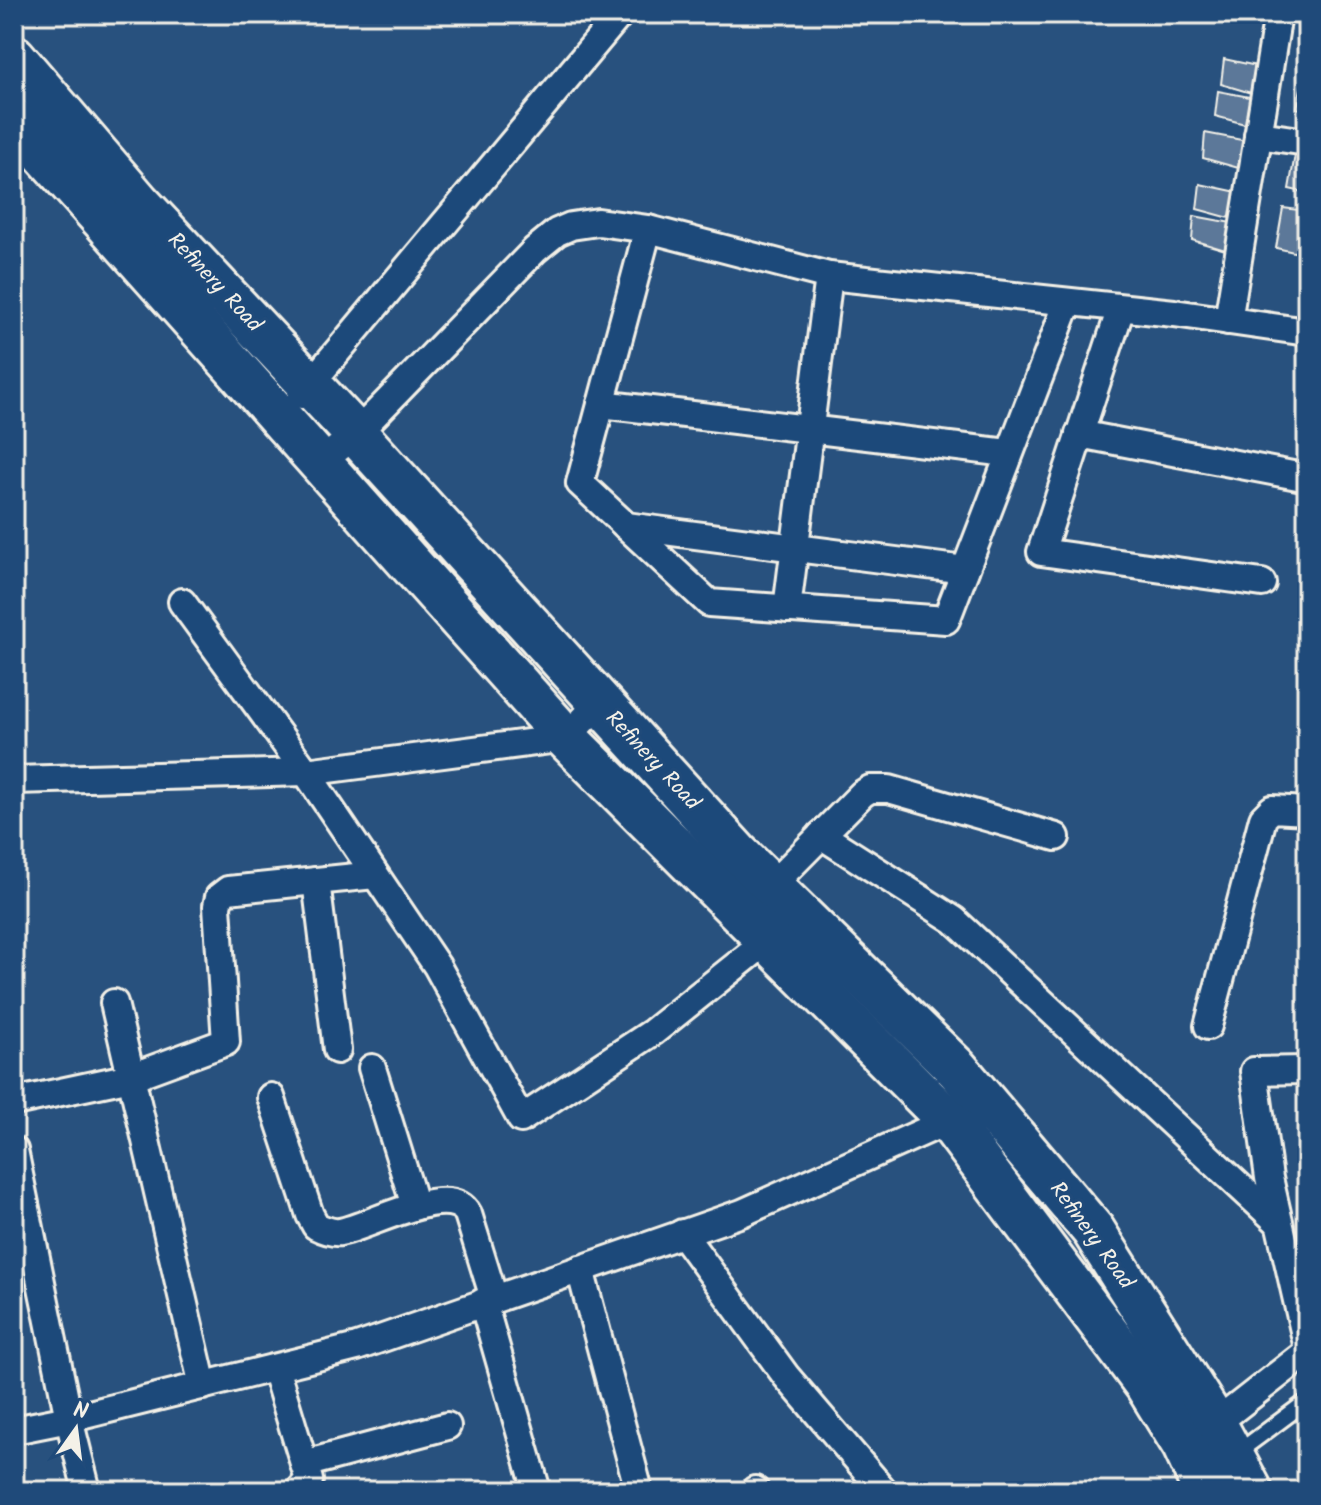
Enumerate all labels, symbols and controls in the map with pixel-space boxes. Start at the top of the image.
street label: Refinery Road [158,225,271,342]
street label: Refinery Road [596,703,709,820]
street label: Refinery Road [1040,1175,1143,1298]
north arrow [36,1389,116,1469]
text: N [69,1393,91,1431]

